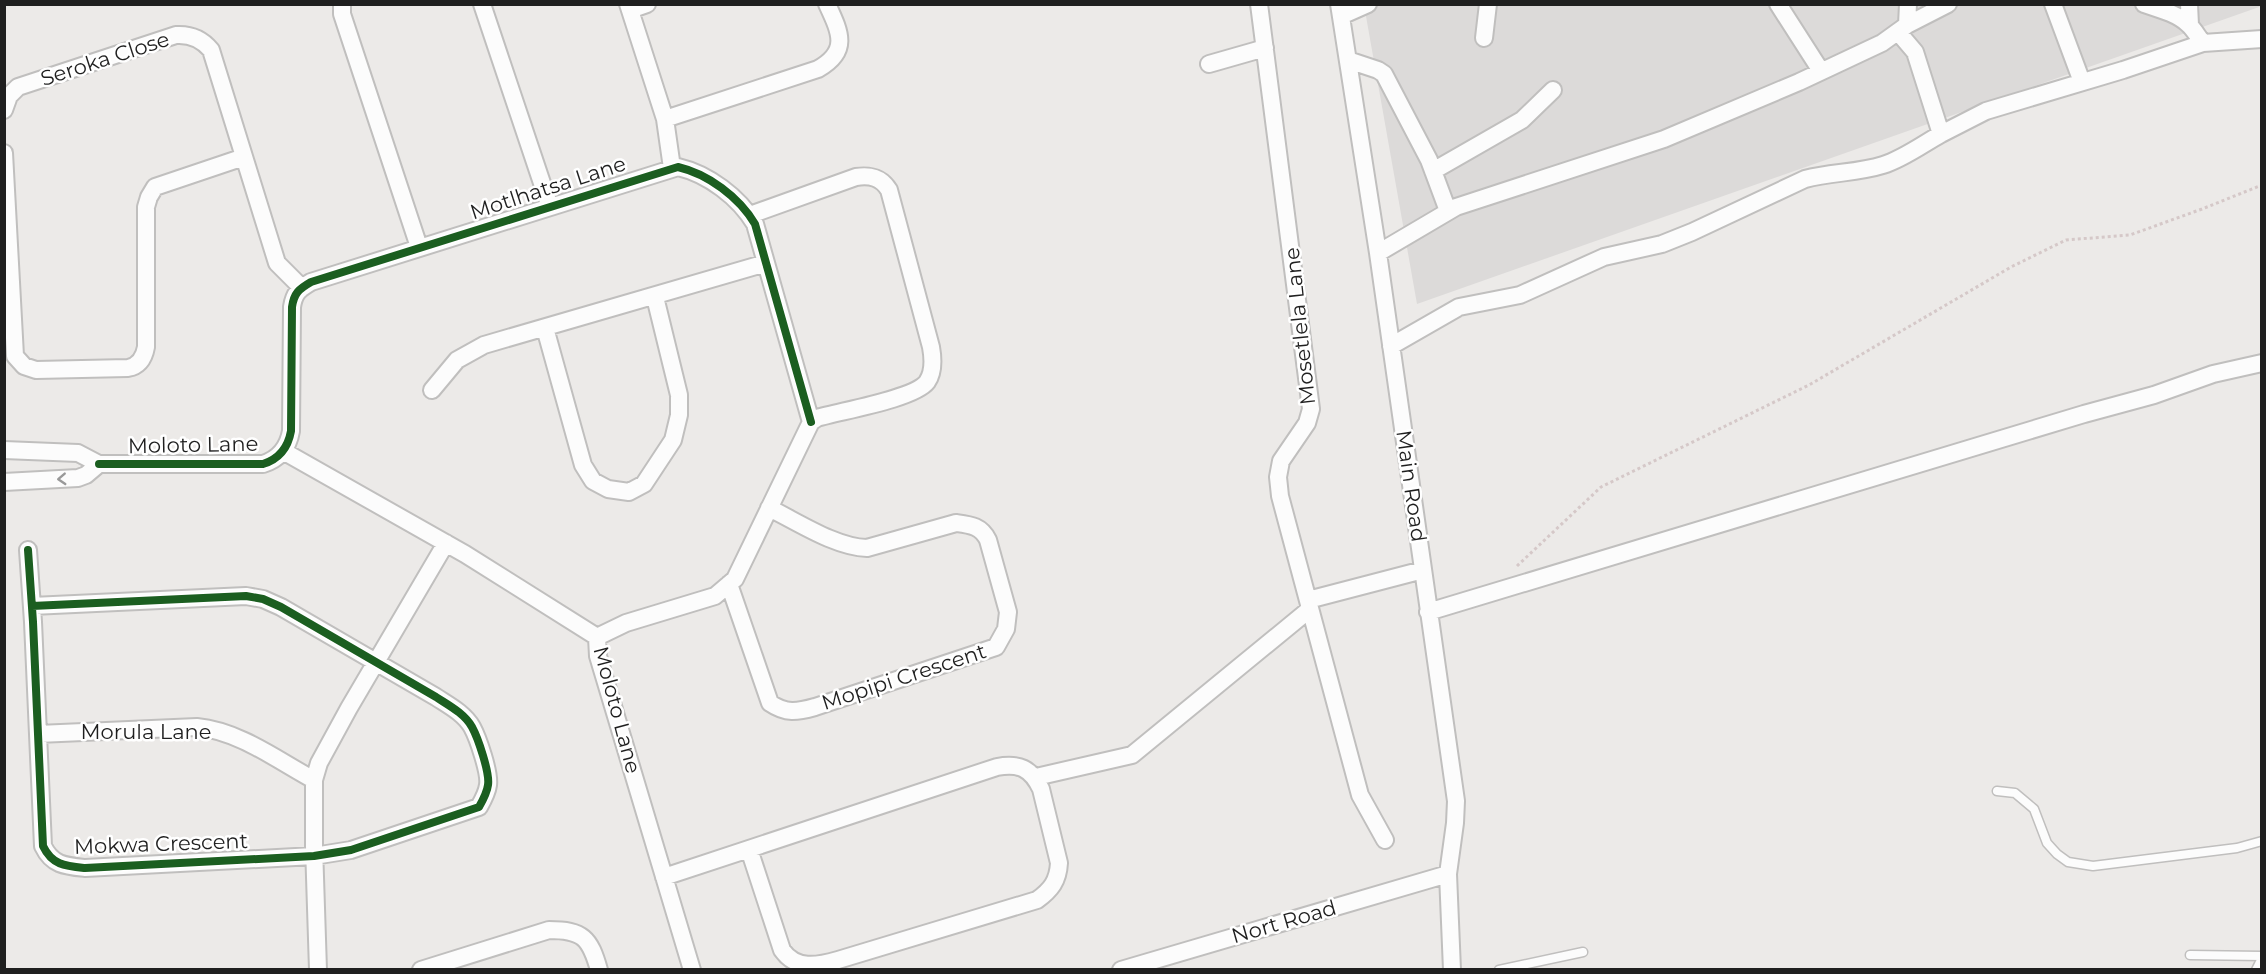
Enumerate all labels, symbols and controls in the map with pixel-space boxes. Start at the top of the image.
street label: Seroka Close [37,26,172,91]
street label: Motlhatsa Lane [467,151,629,224]
street label: Mosetlela Lane [1279,246,1320,406]
street label: Main Road [1391,428,1432,543]
street label: Moloto Lane [128,431,258,458]
one-way arrow [58,472,67,485]
street label: Mopipi Crescent [818,638,989,715]
street label: Moloto Lane [589,644,646,776]
street label: Morula Lane [81,719,211,744]
street label: Mokwa Crescent [74,828,248,859]
street label: Nort Road [1229,895,1339,948]

